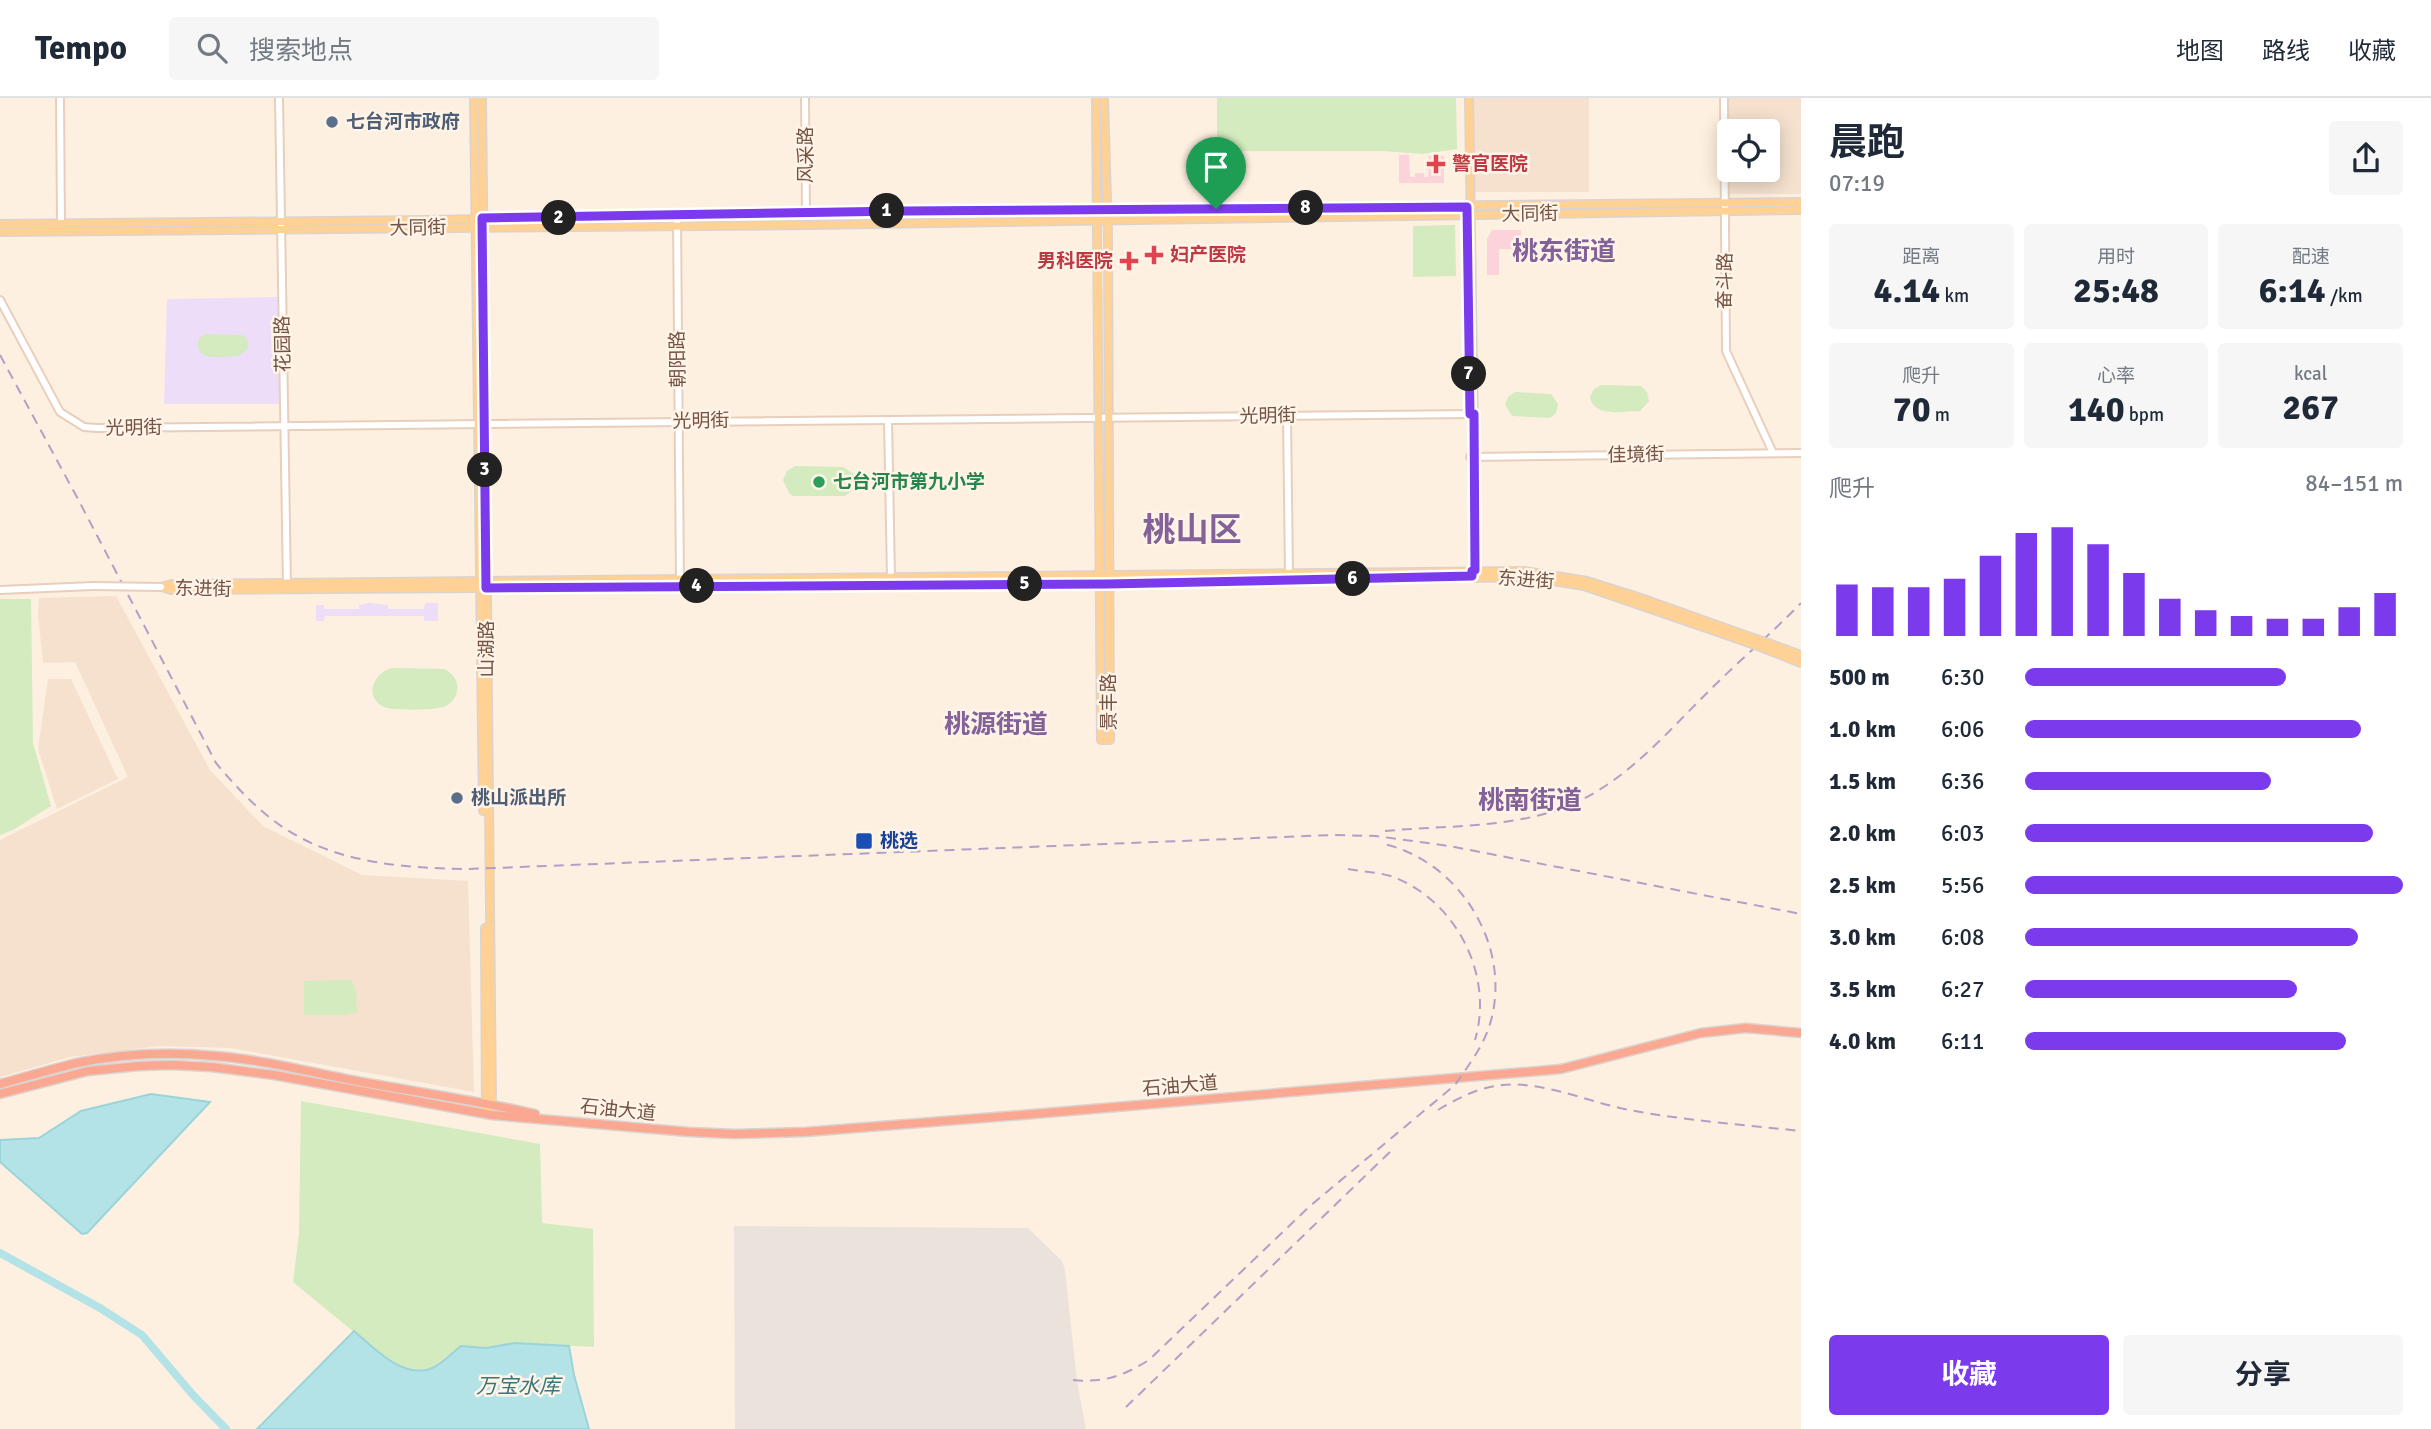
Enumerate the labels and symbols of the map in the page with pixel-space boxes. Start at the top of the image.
place label: 七台河市政府 [346,110,460,134]
marker: 七台河市政府 [324,114,340,130]
street label: 风采路 [794,126,818,184]
pin [1186,137,1246,209]
place label: 警官医院 [1452,152,1528,176]
marker: 警官医院 [1426,154,1446,174]
pin: 8 [1288,190,1324,226]
pin: 1 [870,194,904,228]
pin: 2 [542,200,576,236]
street label: 大同街 [1501,202,1559,226]
street label: 大同街 [389,216,447,240]
district label: 桃东街道 [1512,236,1616,268]
place label: 妇产医院 [1170,243,1246,267]
marker: 妇产医院 [1144,245,1164,265]
place label: 男科医院 [1037,249,1113,273]
marker: 男科医院 [1119,251,1139,271]
street label: 奋斗路 [1713,252,1737,310]
street label: 花园路 [271,315,295,373]
street label: 朝阳路 [666,330,690,388]
pin: 7 [1452,356,1486,392]
street label: 光明街 [1239,404,1297,428]
street label: 光明街 [672,409,730,433]
street label: 光明街 [105,416,163,440]
street label: 佳境街 [1607,443,1665,467]
pin: 3 [468,452,503,488]
place label: 七台河市第九小学 [833,470,985,494]
marker: 七台河市第九小学 [811,474,827,490]
district label: 桃山区 [1143,510,1242,551]
pin: 6 [1336,561,1370,596]
pin: 5 [1007,566,1042,602]
street label: 东进街 [1497,566,1555,594]
pin: 4 [680,568,714,603]
street label: 东进街 [174,577,232,601]
street label: 山湖路 [475,620,499,678]
street label: 景丰路 [1097,673,1121,731]
district label: 桃源街道 [944,709,1048,741]
district label: 桃南街道 [1478,785,1582,817]
place label: 桃山派出所 [471,786,566,810]
marker: 桃山派出所 [449,790,465,806]
place label: 桃选 [880,829,918,853]
marker: 桃选 [854,831,874,851]
street label: 石油大道 [1141,1071,1219,1101]
street label: 石油大道 [579,1094,657,1126]
water label: 万宝水库 [476,1373,563,1399]

